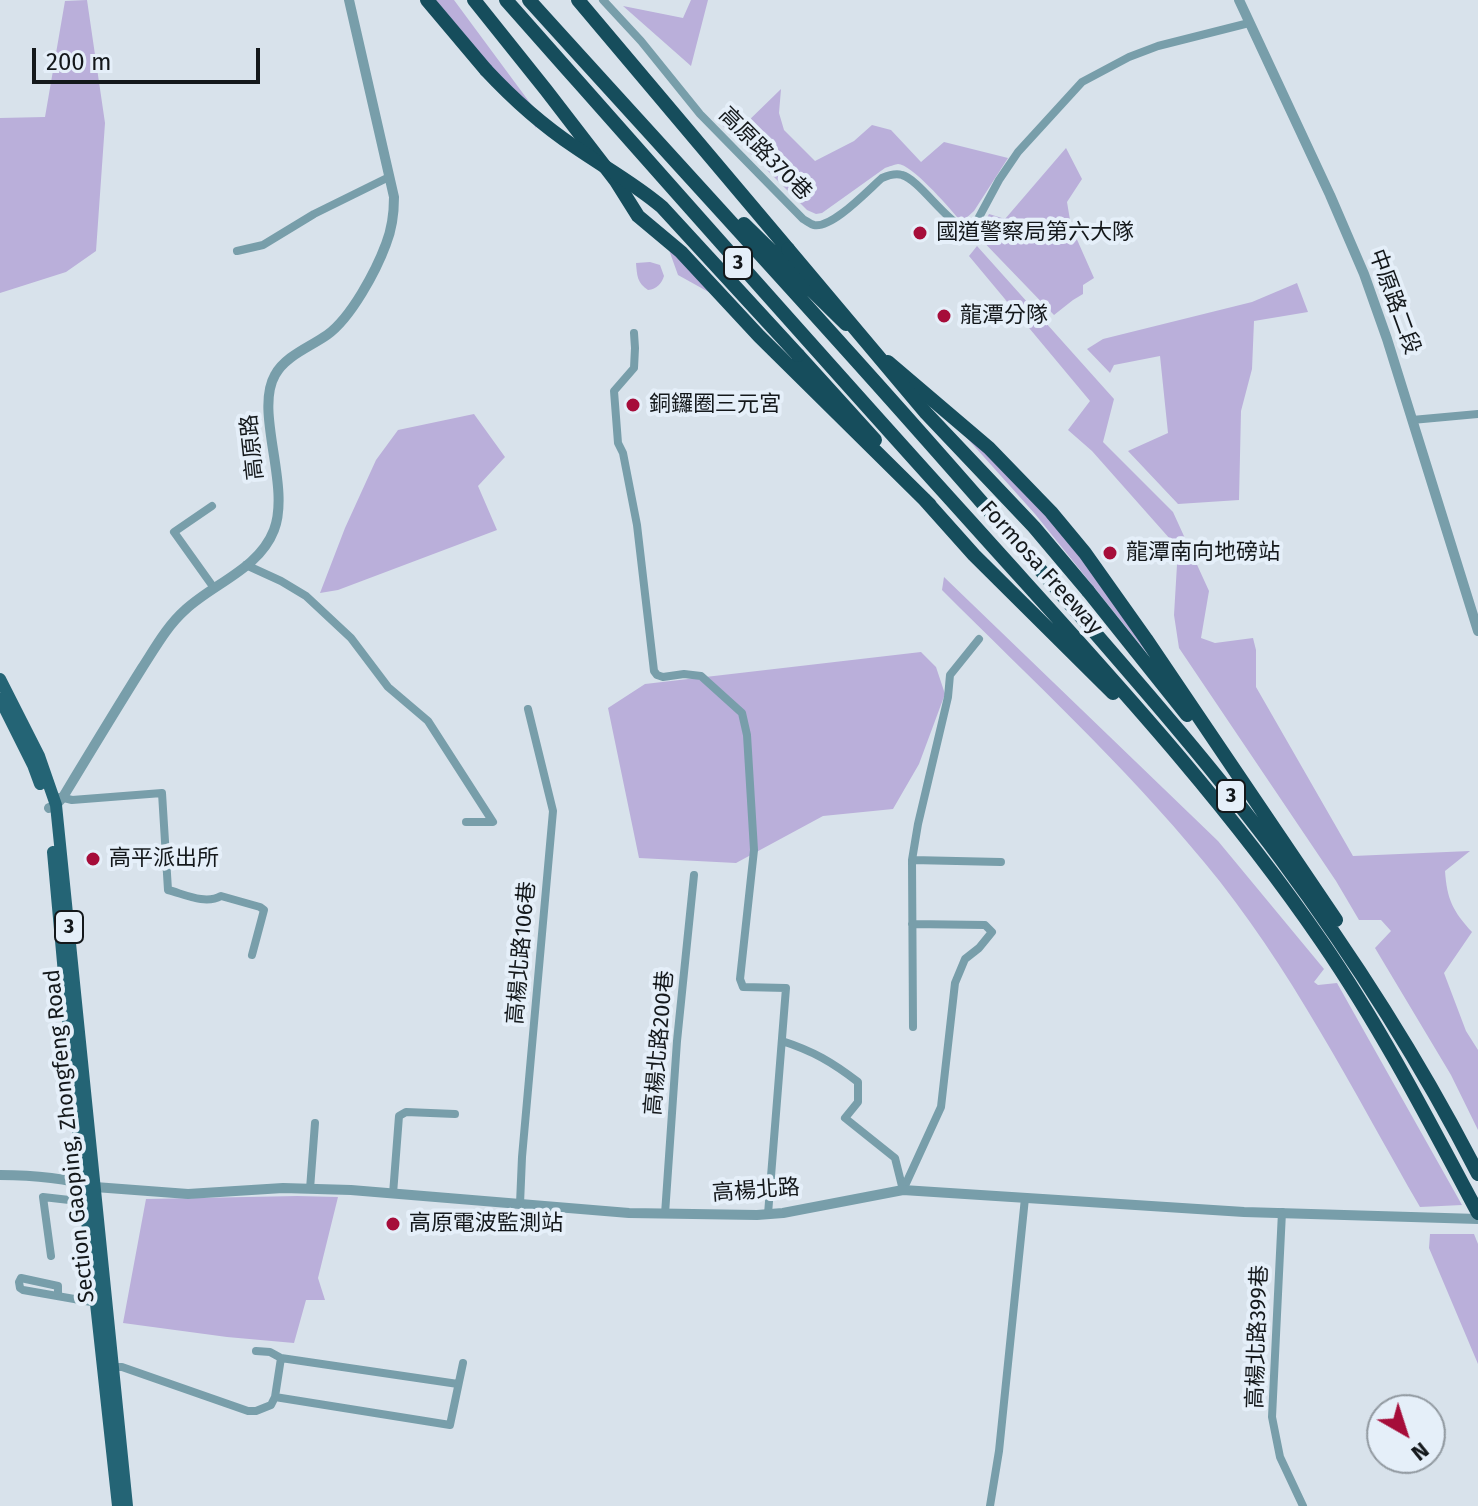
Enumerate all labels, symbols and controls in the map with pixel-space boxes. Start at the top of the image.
scale bar [36,32,264,82]
text: 200 m [46,48,112,76]
street label: 高原路370巷 [713,102,817,206]
place label: 國道警察局第六大隊 [936,220,1134,246]
marker: 國道警察局第六大隊 [911,224,929,242]
street label: 中原路二段 [1363,246,1425,358]
road number: 3 [724,247,752,279]
place label: 龍潭分隊 [960,303,1048,329]
marker: 龍潭分隊 [935,307,953,325]
place label: 銅鑼圈三元宮 [649,392,781,418]
marker: 銅鑼圈三元宮 [624,396,642,414]
street label: 高原路 [236,413,270,481]
street label: Formosa Freeway [974,496,1108,640]
place label: 龍潭南向地磅站 [1126,540,1280,566]
marker: 龍潭南向地磅站 [1101,544,1119,562]
road number: 3 [1217,780,1245,812]
place label: 高平派出所 [109,846,219,872]
marker: 高平派出所 [84,850,102,868]
street label: 高楊北路106巷 [503,880,541,1026]
road number: 3 [55,911,83,943]
street label: Section Gaoping, Zhongfeng Road [39,968,101,1304]
street label: 高楊北路200巷 [641,969,679,1117]
street label: 高楊北路 [711,1175,801,1207]
place label: 高原電波監測站 [409,1211,563,1237]
marker: 高原電波監測站 [384,1215,402,1233]
street label: 高楊北路399巷 [1242,1265,1274,1409]
north arrow [1366,1394,1446,1474]
text: N [1406,1436,1434,1467]

